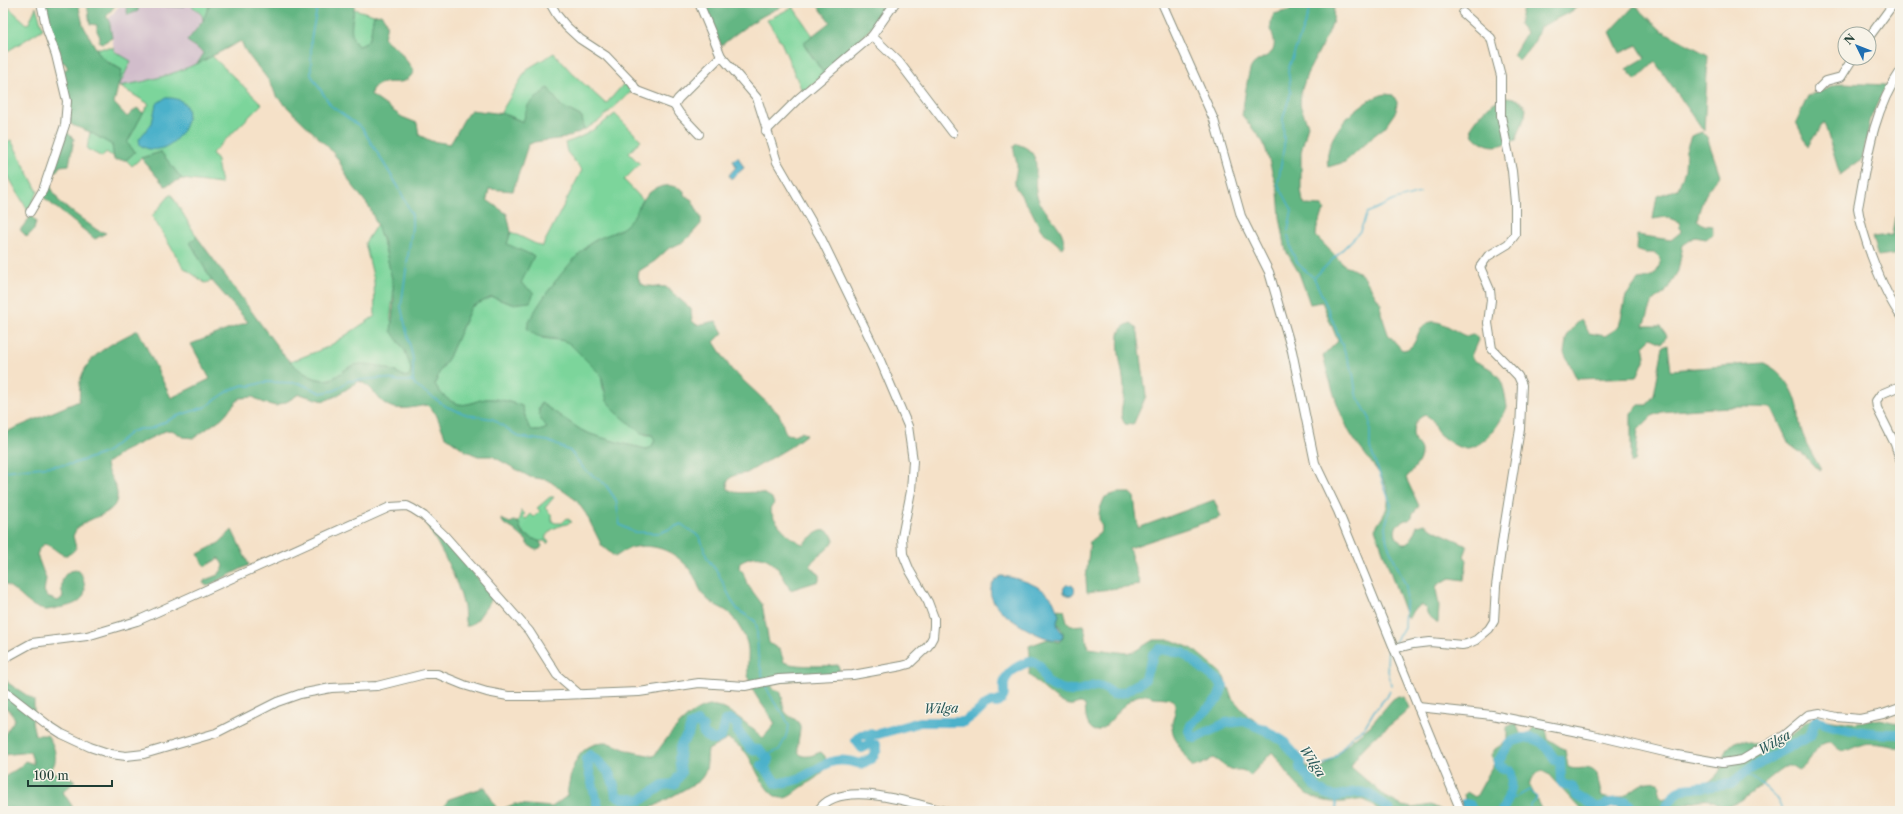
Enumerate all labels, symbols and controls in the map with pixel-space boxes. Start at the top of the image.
north arrow [1837,26,1877,66]
text: N [1841,31,1858,47]
water label: Wilga [923,699,959,717]
water label: Wilga [1755,726,1793,758]
water label: Wilga [1297,742,1330,780]
scale bar [28,762,112,788]
text: 100 m [34,768,69,783]

